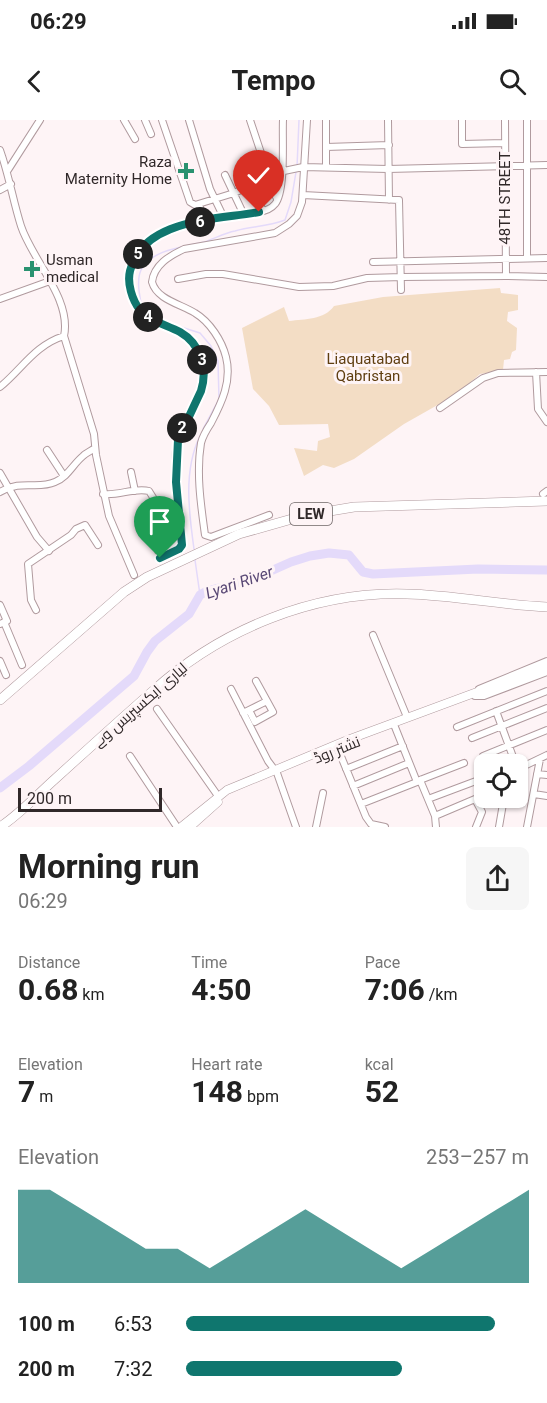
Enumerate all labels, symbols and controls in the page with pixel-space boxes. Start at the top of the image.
text: 06:29 [30,9,87,34]
icon: back [18,65,51,98]
text: Tempo [232,65,315,97]
icon: search [496,65,529,98]
pin [233,150,284,212]
street label: 48TH STREET [496,151,514,245]
place label: Raza Maternity Home [65,153,172,188]
icon: check [242,159,275,192]
marker: Raza Maternity Home [177,162,195,180]
pin: 6 [185,207,215,237]
text: 6 [195,212,205,231]
pin: 5 [123,239,153,269]
text: 5 [133,244,143,263]
place label: Usman medical [46,251,99,286]
marker: Usman medical [23,260,41,278]
pin: 4 [133,302,163,332]
text: 4 [143,307,153,326]
pin: 3 [187,345,217,375]
text: 3 [197,350,207,369]
park label: Liaquatabad Qabristan [327,350,409,385]
pin: 2 [167,413,197,443]
text: 2 [177,418,187,437]
pin [134,496,185,558]
road number: LEW [290,503,332,525]
icon: arrive [143,505,176,538]
water label: Lyari River [203,562,276,603]
street label: لیاری ایکسپریس وے [89,659,192,752]
street label: نشتر روڈ [311,732,363,768]
map controls [474,754,528,808]
button: locate [474,754,528,808]
scale bar [18,785,162,812]
text: 200 m [27,789,72,808]
text: Morning run [18,847,199,886]
button: share [466,847,529,910]
text: 06:29 [18,889,68,913]
text: Distance [18,953,80,972]
text: Time [191,953,227,972]
text: Pace [365,953,400,972]
text: 0.68 [18,972,78,1007]
text: 4:50 [191,972,251,1007]
text: 7:06 [365,972,425,1007]
text: km [78,985,104,1004]
text: /km [425,985,457,1004]
text: Elevation [18,1055,83,1074]
text: Heart rate [191,1055,262,1074]
text: kcal [365,1055,394,1074]
text: 7 [18,1074,35,1109]
text: 148 [191,1074,243,1109]
text: 52 [365,1074,399,1109]
text: m [35,1087,53,1106]
text: bpm [243,1087,279,1106]
text: Elevation [18,1145,99,1169]
text: 253–257 m [426,1145,529,1169]
text: 100 m [18,1312,75,1336]
text: 6:53 [114,1312,153,1336]
text: 200 m [18,1357,75,1381]
text: 7:32 [114,1357,153,1381]

